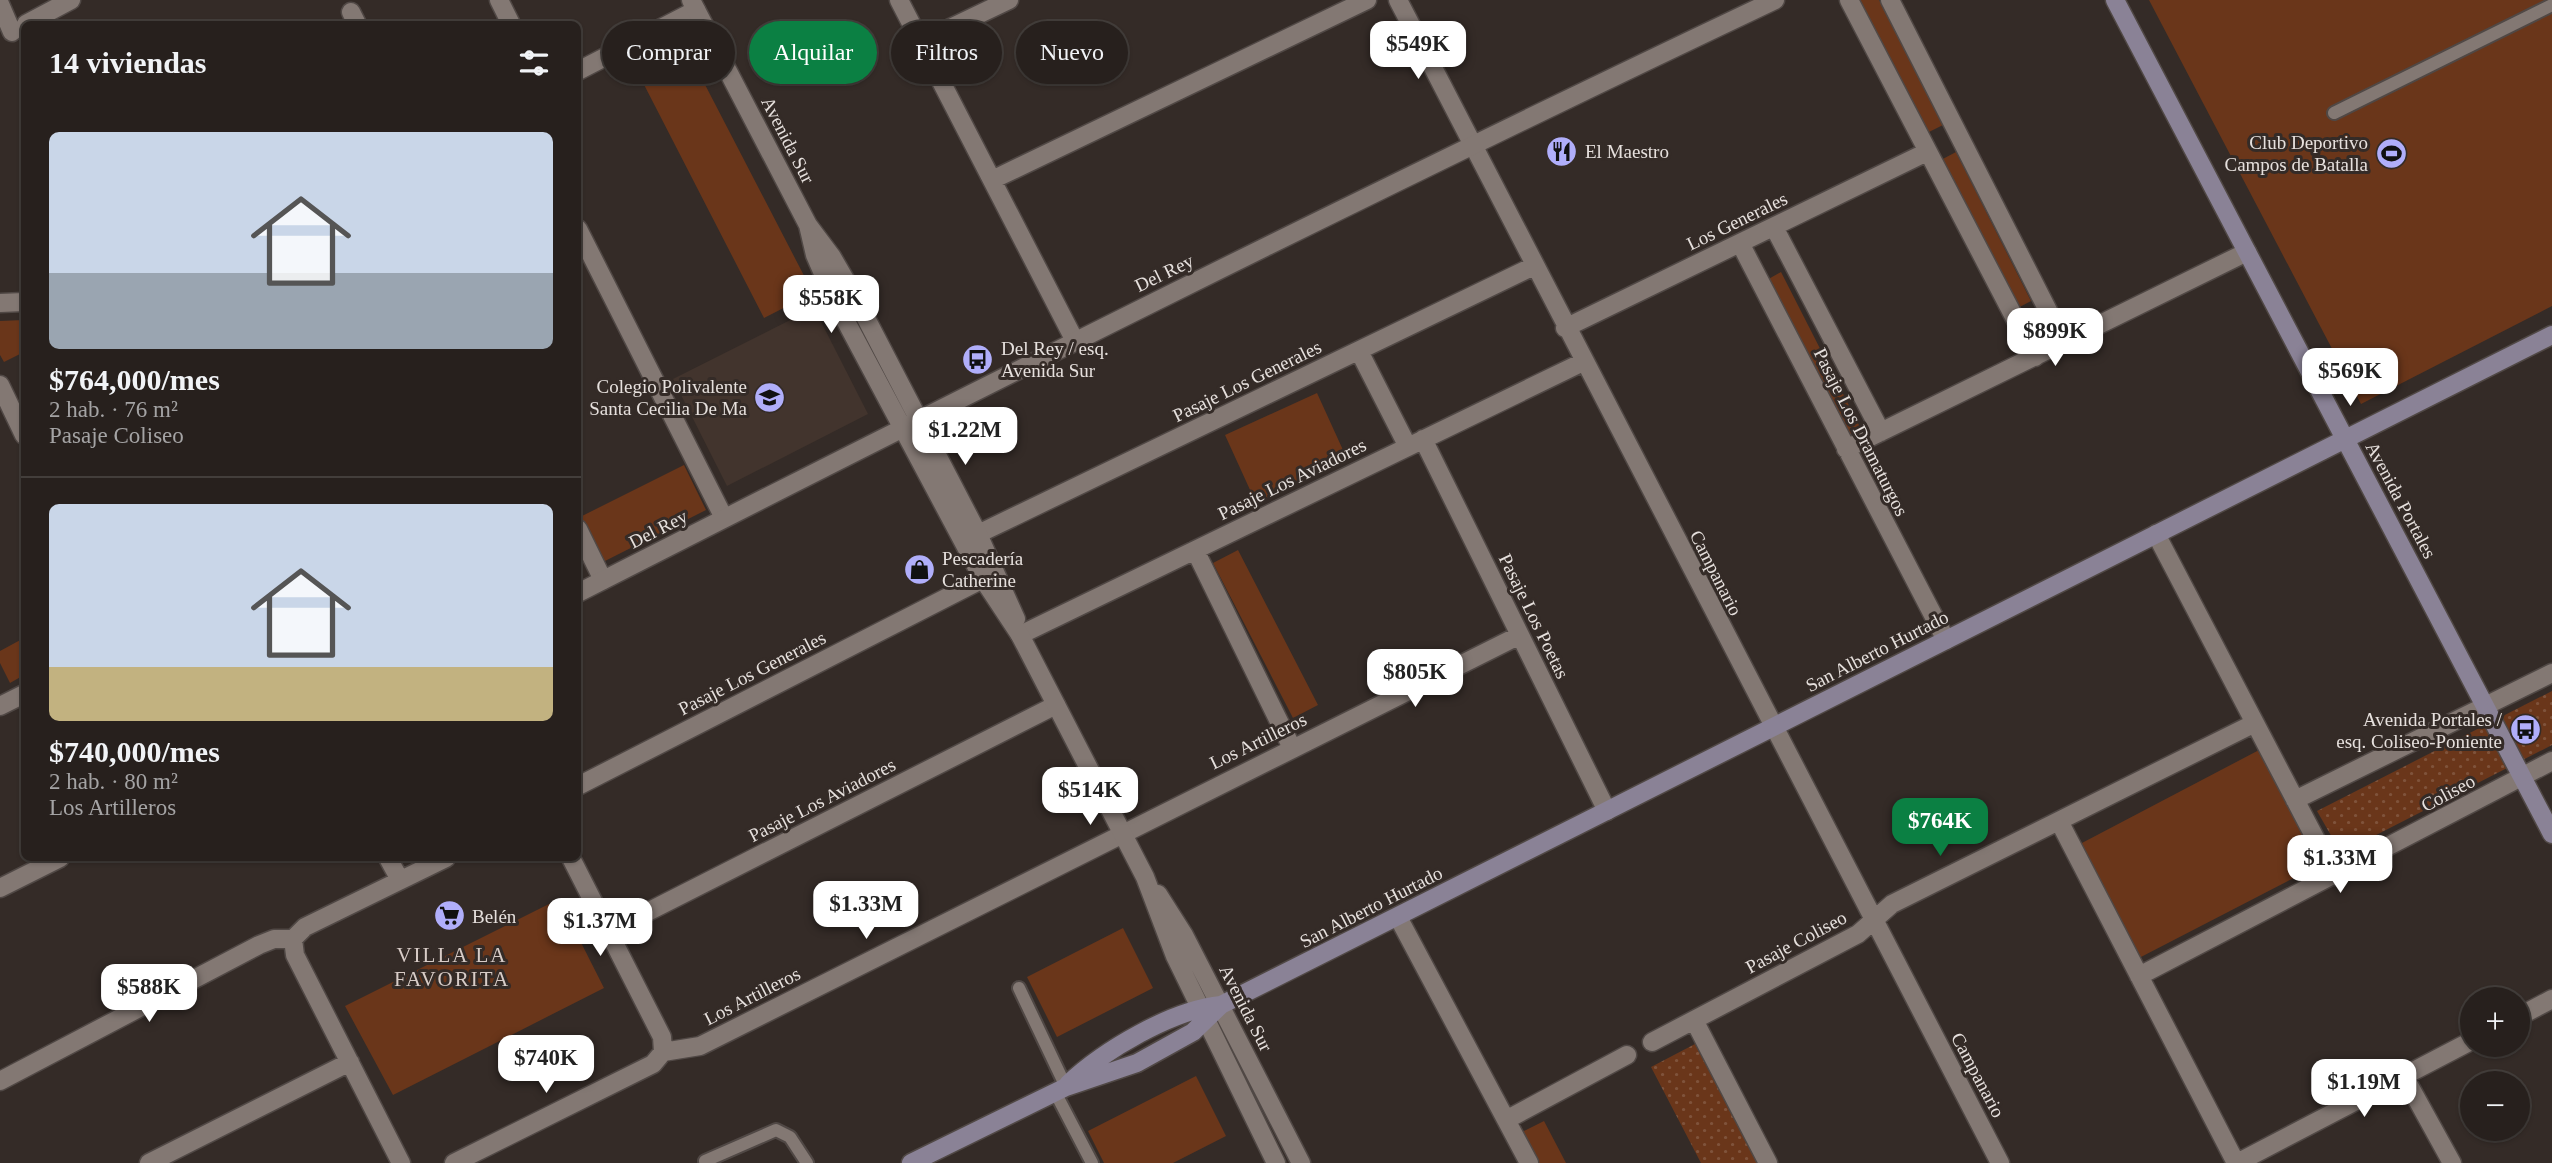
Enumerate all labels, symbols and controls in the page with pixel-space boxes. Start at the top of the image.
chip: Comprar [602,21,735,84]
chip: Alquilar [749,21,877,84]
chip: Filtros [891,21,1002,84]
chip: Nuevo [1016,21,1128,84]
pin: $549K [1369,22,1467,81]
text: $549K [1386,31,1450,56]
icon: filters [515,44,553,82]
text: 14 viviendas [49,46,207,79]
street label: Avenida Sur [757,93,819,187]
place label: Club Deportivo Campos de Batalla [2224,132,2369,175]
restaurant icon: El Maestro [1545,134,1579,168]
sports icon: Club Deportivo Campos de Batalla [2374,136,2408,170]
place label: El Maestro [1585,141,1669,162]
icon: home [238,178,364,304]
street label: Los Generales [1683,188,1791,254]
street label: Del Rey [1131,250,1197,296]
pin: $558K [782,276,880,335]
text: $558K [799,285,863,310]
pin: $899K [2006,308,2104,368]
text: $899K [2023,318,2087,343]
street label: Pasaje Los Generales [1169,336,1325,426]
place label: Del Rey / esq. Avenida Sur [1001,338,1109,381]
bus stop icon: Del Rey / esq. Avenida Sur [961,342,995,376]
street label: Pasaje Los Dramaturgos [1810,345,1912,519]
pin: $569K [2301,348,2399,408]
text: $569K [2318,358,2382,383]
text: $764,000/mes [49,363,220,396]
place label: Colegio Polivalente Santa Cecilia De Ma [589,376,748,419]
school or university icon: Colegio Polivalente Santa Cecilia De Ma [753,380,787,414]
text: 2 hab. · 76 m² [49,397,178,422]
pin: $1.22M [908,407,1022,467]
text: $1.22M [928,417,1002,442]
text: Pasaje Coliseo [49,423,184,448]
street label: Pasaje Los Aviadores [1215,434,1369,524]
street label: Avenida Portales [2361,438,2441,562]
street label: Del Rey [625,505,691,553]
street label: Campanario [1686,527,1746,619]
place label: Pescadería Catherine [942,548,1024,591]
icon: home [238,550,364,676]
street label: Pasaje Los Poetas [1495,550,1573,682]
shop icon: Pescadería Catherine [902,552,936,586]
street label: San Alberto Hurtado [1802,606,1952,696]
street label: Pasaje Los Generales [675,627,829,719]
pin: $805K [1366,650,1464,709]
text: $805K [1383,659,1447,684]
street label: Los Artilleros [1206,709,1310,773]
place label: Avenida Portales / esq. Coliseo-Poniente [2336,709,2503,752]
bus stop icon: Avenida Portales / esq. Coliseo-Poniente [2508,713,2542,747]
text: $740,000/mes [49,735,220,768]
street label: Pasaje Los Aviadores [745,754,899,846]
pin: $514K [1041,768,1139,827]
text: 2 hab. · 80 m² [49,769,178,794]
street label: Coliseo [2417,770,2479,816]
text: $514K [1058,777,1122,802]
text: Los Artilleros [49,795,176,820]
pin: $764K [1891,798,1989,858]
text: $764K [1908,808,1972,833]
pin: $1.33M [2283,836,2397,895]
text: $1.33M [2303,845,2377,870]
street label: San Alberto Hurtado [1296,862,1446,952]
pin: $1.33M [809,881,923,941]
text: $1.33M [829,891,903,916]
pin: $1.37M [543,898,657,958]
supermarket icon: Belén [432,899,466,933]
place label: Belén [472,906,517,927]
street label: Pasaje Coliseo [1742,907,1850,977]
text: $1.37M [563,908,637,933]
district label: VILLA LA FAVORITA [394,943,510,991]
street label: Avenida Sur [1215,961,1277,1055]
street label: Los Artilleros [700,963,804,1029]
pin: $588K [100,964,198,1024]
text: $588K [117,974,181,999]
map controls [2460,987,2530,1141]
button: + [2460,987,2530,1057]
street label: Campanario [1947,1029,2009,1121]
pin: $740K [497,1036,595,1095]
text: $740K [514,1045,578,1070]
pin: $1.19M [2307,1060,2421,1119]
text: $1.19M [2327,1069,2401,1094]
button: − [2460,1071,2530,1141]

